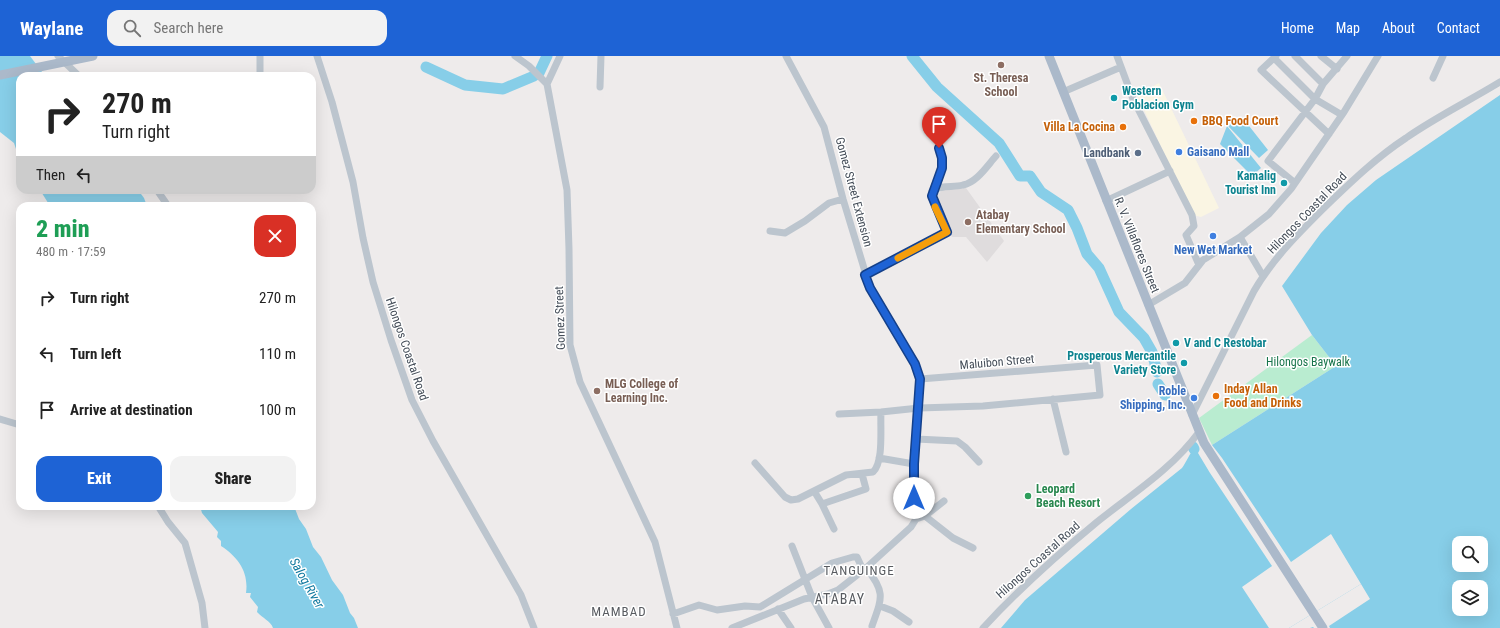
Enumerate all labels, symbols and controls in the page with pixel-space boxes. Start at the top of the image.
search box [107,10,387,46]
text: Waylane [20,17,83,40]
icon: search [121,17,143,39]
text: Search here [153,19,223,37]
text: Home [1281,20,1314,36]
text: Map [1336,20,1360,36]
text: About [1382,20,1415,36]
text: Contact [1437,20,1480,36]
marker: St. Theresa School [996,60,1006,70]
place label: St. Theresa School [974,71,1029,99]
place label: Western Poblacion Gym [1122,84,1194,112]
text: 270 m [102,87,172,120]
icon: right [36,88,88,140]
marker: Western Poblacion Gym [1109,93,1119,103]
pin [922,107,956,148]
icon: arrive [928,113,950,135]
place label: BBQ Food Court [1202,114,1279,128]
marker: BBQ Food Court [1189,116,1199,126]
place label: Villa La Cocina [1044,120,1115,134]
text: Turn right [102,121,170,142]
marker: Villa La Cocina [1118,122,1128,132]
street label: Gomez Street Extension [833,136,875,249]
place label: Gaisano Mall [1187,145,1249,159]
place label: Landbank [1084,146,1130,160]
marker: Gaisano Mall [1174,147,1184,157]
marker: Landbank [1133,148,1143,158]
icon: left [73,164,95,186]
text: Then [36,166,65,184]
place label: Kamalig Tourist Inn [1225,169,1276,197]
street label: Hilongos Coastal Road [1264,169,1350,257]
marker: Kamalig Tourist Inn [1279,178,1289,188]
street label: R. V. Villaflores Street [1111,195,1163,295]
place label: Atabay Elementary School [976,208,1066,236]
text: 2 min [36,215,90,243]
button: close [254,215,296,257]
marker: Atabay Elementary School [963,217,973,227]
marker: New Wet Market [1208,231,1218,241]
place label: New Wet Market [1174,243,1252,257]
text: 480 m · 17:59 [36,244,106,259]
street label: Gomez Street [552,285,568,350]
icon: right [36,287,58,309]
text: Turn right [70,289,129,307]
text: 270 m [259,289,296,307]
street label: Hilongos Coastal Road [383,296,431,402]
place label: V and C Restobar [1184,336,1266,350]
marker: V and C Restobar [1171,338,1181,348]
icon: left [36,343,58,365]
text: Turn left [70,345,121,363]
text: 110 m [259,345,296,363]
place label: Prosperous Mercantile Variety Store [1067,349,1176,377]
street label: Maluibon Street [959,352,1035,372]
park label: Hilongos Baywalk [1266,355,1351,369]
marker: Prosperous Mercantile Variety Store [1179,358,1189,368]
place label: MLG College of Learning Inc. [605,377,678,405]
place label: Inday Allan Food and Drinks [1224,382,1302,410]
place label: Roble Shipping, Inc. [1120,384,1186,412]
marker: MLG College of Learning Inc. [592,386,602,396]
marker: Inday Allan Food and Drinks [1211,391,1221,401]
marker: Roble Shipping, Inc. [1189,393,1199,403]
icon: arrive [36,399,58,421]
text: Arrive at destination [70,401,193,419]
text: 100 m [259,401,296,419]
button: Exit [36,456,162,502]
button: Share [170,456,296,502]
position arrow [893,477,935,519]
place label: Leopard Beach Resort [1036,482,1100,510]
marker: Leopard Beach Resort [1023,491,1033,501]
street label: Hilongos Coastal Road [993,519,1083,601]
map controls [1452,536,1488,616]
button: search [1452,536,1488,572]
water label: Salog River [287,555,328,612]
district label: TANGUINGE [823,563,895,578]
button: layers [1452,580,1488,616]
district label: ATABAY [815,591,865,607]
district label: MAMBAD [591,604,647,619]

